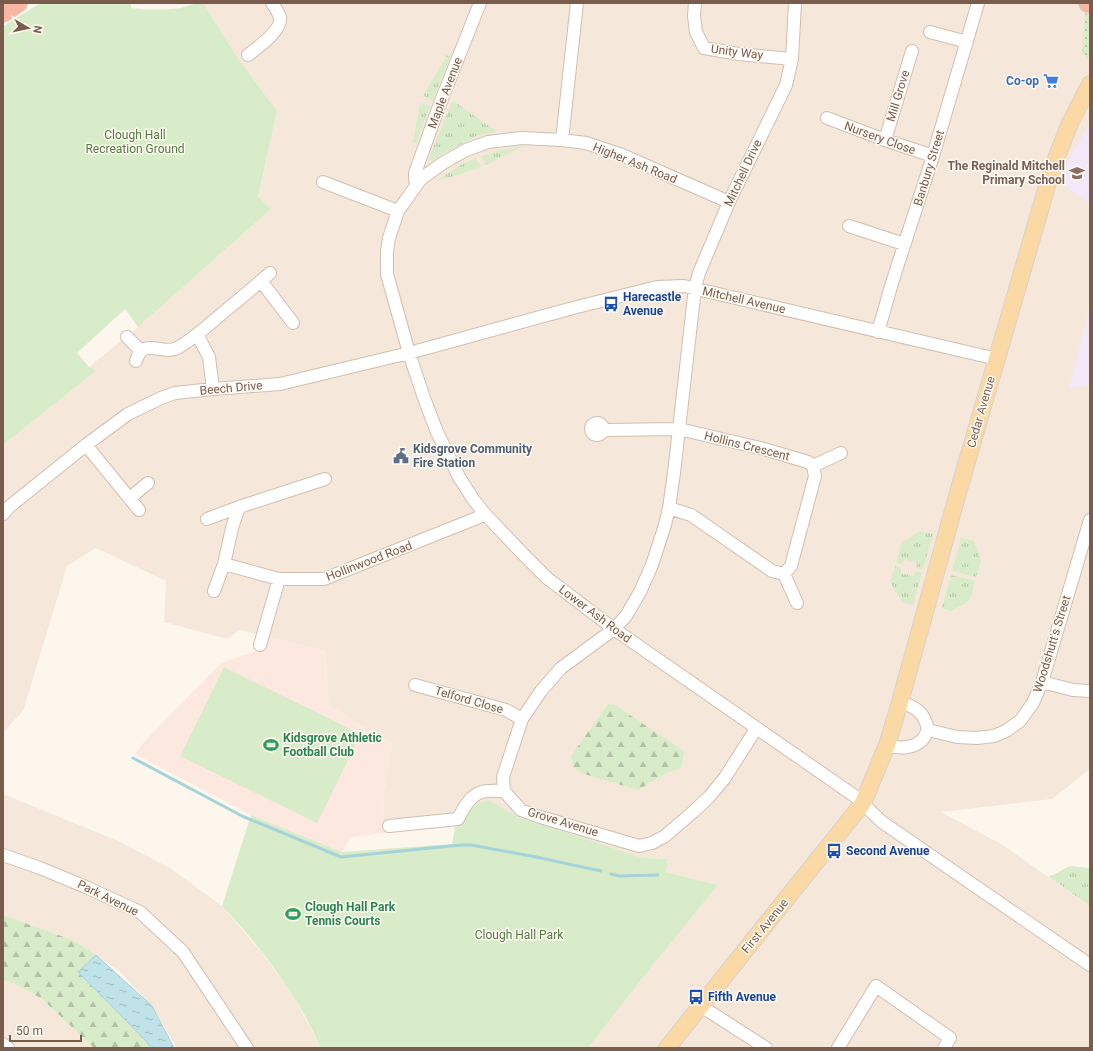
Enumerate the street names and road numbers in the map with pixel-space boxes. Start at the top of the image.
street label: Unity Way [710,42,764,62]
street label: Maple Avenue [425,55,465,131]
street label: Mill Grove [884,69,912,123]
street label: Nursery Close [842,119,918,157]
street label: Banbury Street [911,128,947,208]
street label: Mitchell Drive [721,137,765,209]
street label: Higher Ash Road [591,140,679,186]
street label: Mitchell Avenue [701,284,787,316]
street label: Cedar Avenue [964,375,998,449]
street label: Beech Drive [199,378,263,398]
street label: Hollins Crescent [703,429,791,463]
street label: Hollinwood Road [324,538,414,584]
street label: Lower Ash Road [556,582,634,646]
street label: Woodshutt's Street [1031,594,1073,694]
street label: Telford Close [433,684,505,716]
street label: Grove Avenue [526,805,600,839]
street label: Park Avenue [75,877,141,919]
street label: First Avenue [739,896,791,956]

